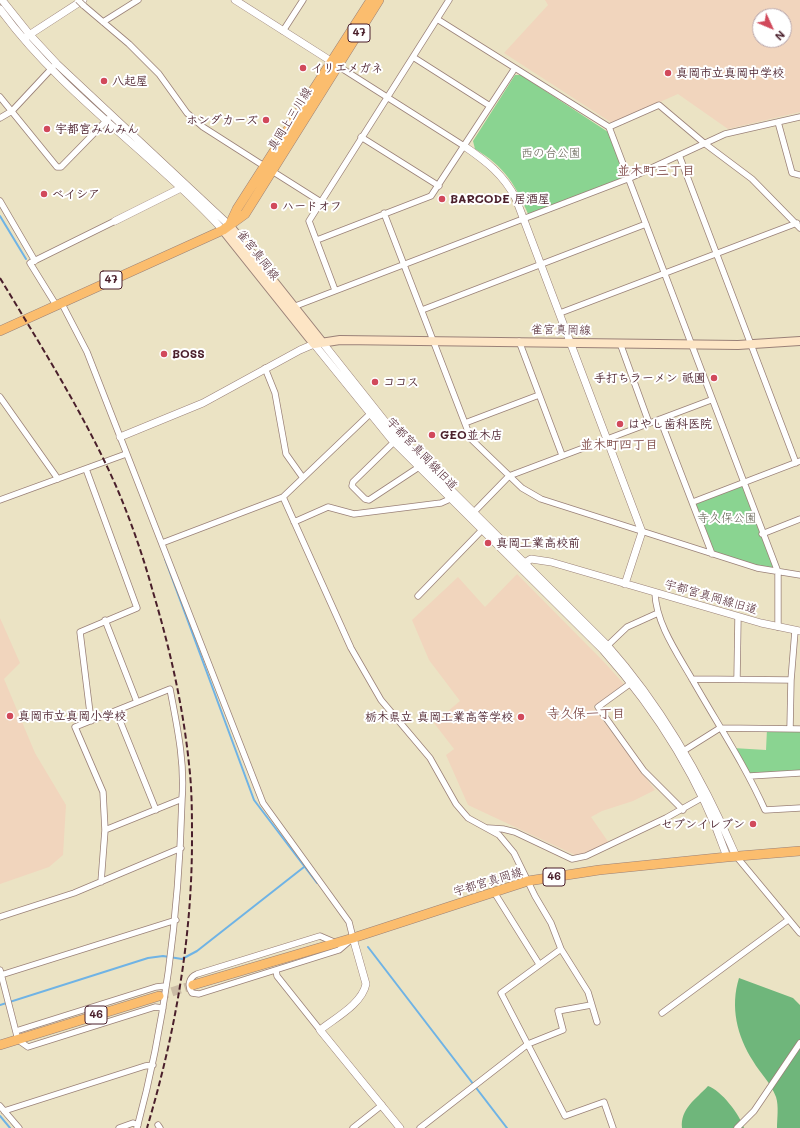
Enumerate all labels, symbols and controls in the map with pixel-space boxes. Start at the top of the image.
north arrow [752,8,792,48]
road number: 47 [348,24,370,42]
text: N [772,28,789,44]
place label: イリエメガネ [311,61,383,75]
marker: イリエメガネ [298,63,308,73]
place label: 真岡市立真岡中学校 [676,66,784,80]
marker: 真岡市立真岡中学校 [663,68,673,78]
place label: 八起屋 [112,74,148,88]
marker: 八起屋 [99,76,109,86]
street label: 真岡上三川線 [265,85,315,153]
place label: ホンダカーズ [186,113,258,127]
marker: ホンダカーズ [261,115,271,125]
place label: 宇都宮みんみん [55,122,139,136]
marker: 宇都宮みんみん [42,124,52,134]
park label: 西の台公園 [521,146,581,160]
district label: 並木町三丁目 [617,163,695,179]
place label: ベイシア [52,187,100,201]
marker: ベイシア [39,189,49,199]
place label: BARCODE 居酒屋 [450,192,550,206]
marker: BARCODE 居酒屋 [437,194,447,204]
place label: ハードオフ [282,199,342,213]
marker: ハードオフ [269,201,279,211]
street label: 雀宮真岡線 [234,227,282,283]
road number: 47 [100,271,122,289]
street label: 雀宮真岡線 [531,322,591,338]
place label: BOSS [172,347,205,361]
marker: BOSS [159,349,169,359]
place label: 手打ちラーメン 祇園 [594,371,706,385]
marker: 手打ちラーメン 祇園 [709,373,719,383]
place label: ココス [383,375,419,389]
marker: ココス [370,377,380,387]
street label: 宇都宮真岡線旧道 [383,414,461,494]
place label: はやし歯科医院 [628,417,712,431]
marker: はやし歯科医院 [615,419,625,429]
place label: GEO並木店 [440,428,503,442]
marker: GEO並木店 [427,430,437,440]
district label: 並木町四丁目 [580,437,658,453]
park label: 寺久保公園 [697,511,757,525]
place label: 真岡工業高校前 [496,536,580,550]
marker: 真岡工業高校前 [483,538,493,548]
street label: 宇都宮真岡線旧道 [663,577,759,617]
district label: 寺久保一丁目 [547,706,625,722]
place label: 真岡市立真岡小学校 [18,709,126,723]
place label: 栃木県立 真岡工業高等学校 [365,710,513,724]
marker: 真岡市立真岡小学校 [5,711,15,721]
marker: 栃木県立 真岡工業高等学校 [516,712,526,722]
place label: セブンイレブン [661,817,745,831]
marker: セブンイレブン [748,819,758,829]
street label: 宇都宮真岡線 [451,865,525,899]
road number: 46 [543,868,565,886]
road number: 46 [85,1006,107,1024]

